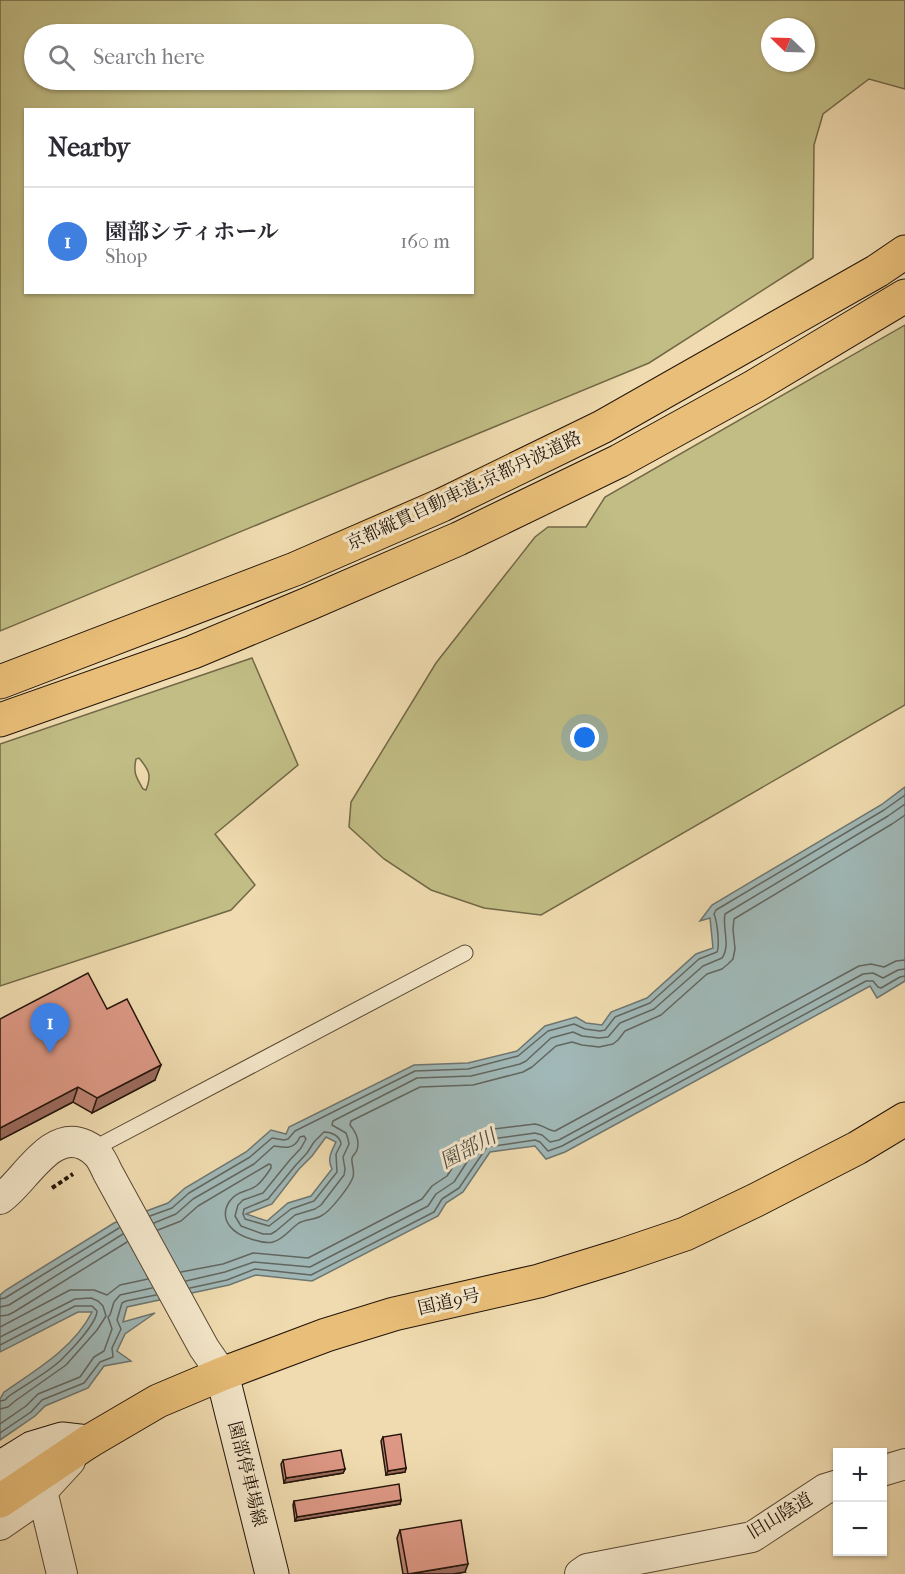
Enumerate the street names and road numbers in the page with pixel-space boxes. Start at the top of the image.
street label: 京都縦貫自動車道;京都丹波道路 [343,427,585,555]
street label: 国道9号 [416,1285,482,1319]
street label: 園部停車場線 [224,1419,270,1529]
street label: 旧山陰道 [744,1488,816,1544]

